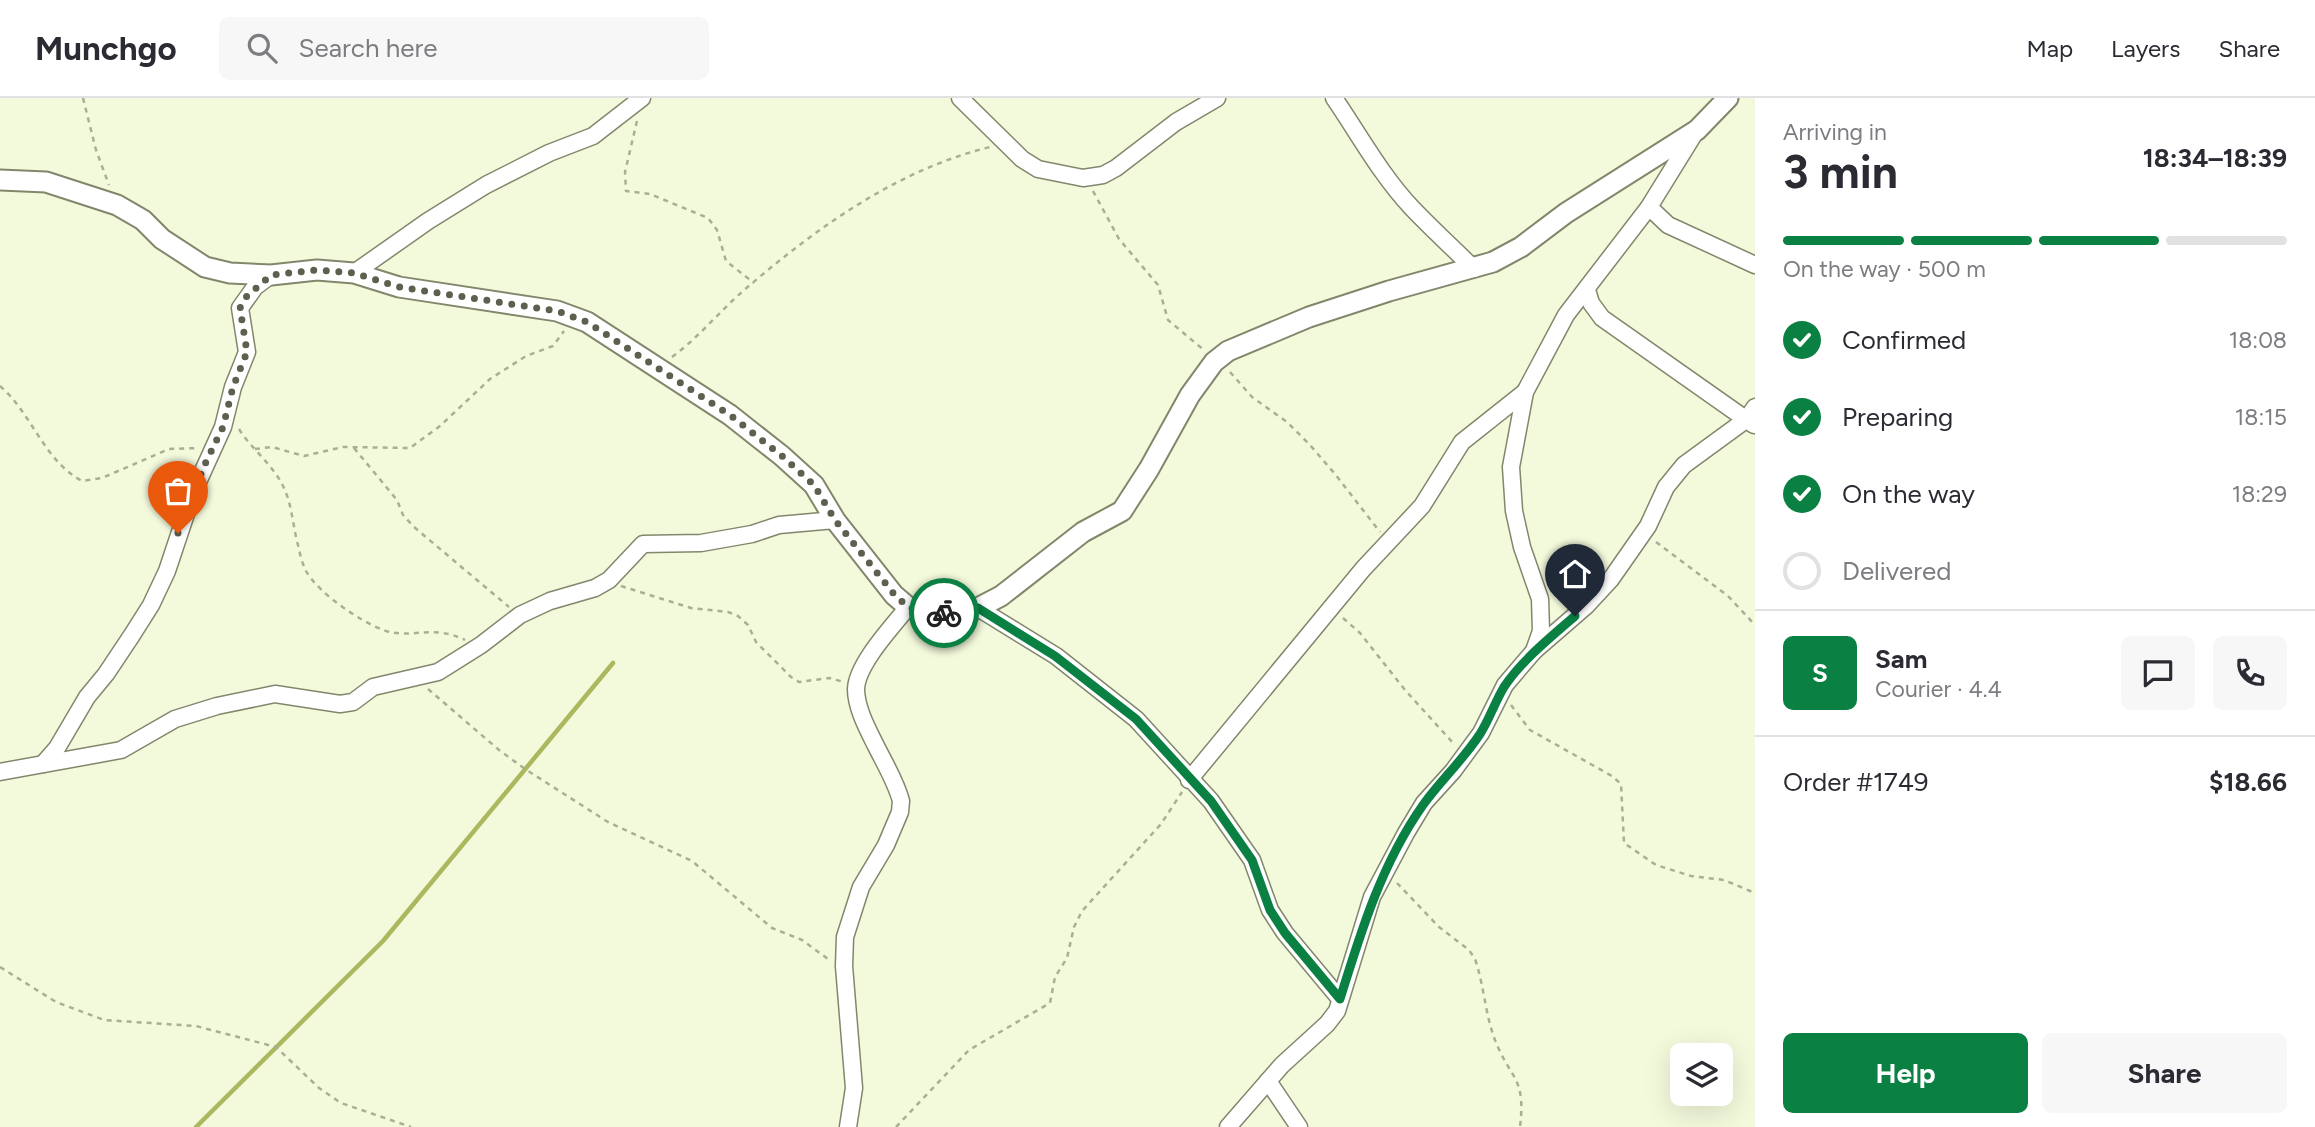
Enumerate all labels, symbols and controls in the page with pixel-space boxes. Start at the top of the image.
search box [219,17,709,80]
text: Munchgo [35,29,177,68]
icon: search [243,29,281,67]
text: Search here [299,32,438,64]
text: Map [2026,34,2073,63]
text: Layers [2111,34,2180,63]
text: Share [2218,34,2280,63]
text: Arriving in [1783,118,1887,146]
text: 18:34–18:39 [2143,142,2287,174]
text: 3 min [1783,144,1898,200]
text: On the way · 500 m [1783,255,1986,283]
icon: check [1783,321,1821,359]
text: Confirmed [1842,324,1966,356]
text: 18:08 [2229,326,2287,354]
icon: check [1783,398,1821,436]
text: Preparing [1842,401,1953,433]
text: 18:15 [2235,403,2287,431]
pin [148,461,208,533]
icon: bag [159,472,197,510]
icon: check [1783,475,1821,513]
text: On the way [1842,478,1975,510]
text: 18:29 [2232,480,2287,508]
pin [1545,544,1605,616]
icon: home [1556,555,1594,593]
text: Delivered [1842,555,1951,587]
courier [909,578,979,648]
icon: bike [925,594,963,632]
button: chat [2121,636,2195,710]
button: phone [2213,636,2287,710]
text: Sam [1875,643,1927,675]
text: S [1812,657,1828,689]
text: Courier · 4.4 [1875,675,2002,703]
text: Order #1749 [1783,766,1929,798]
text: $18.66 [2209,766,2287,798]
button: Help [1783,1033,2028,1113]
button: Share [2042,1033,2287,1113]
map controls [1670,1043,1733,1106]
button: layers [1670,1043,1733,1106]

